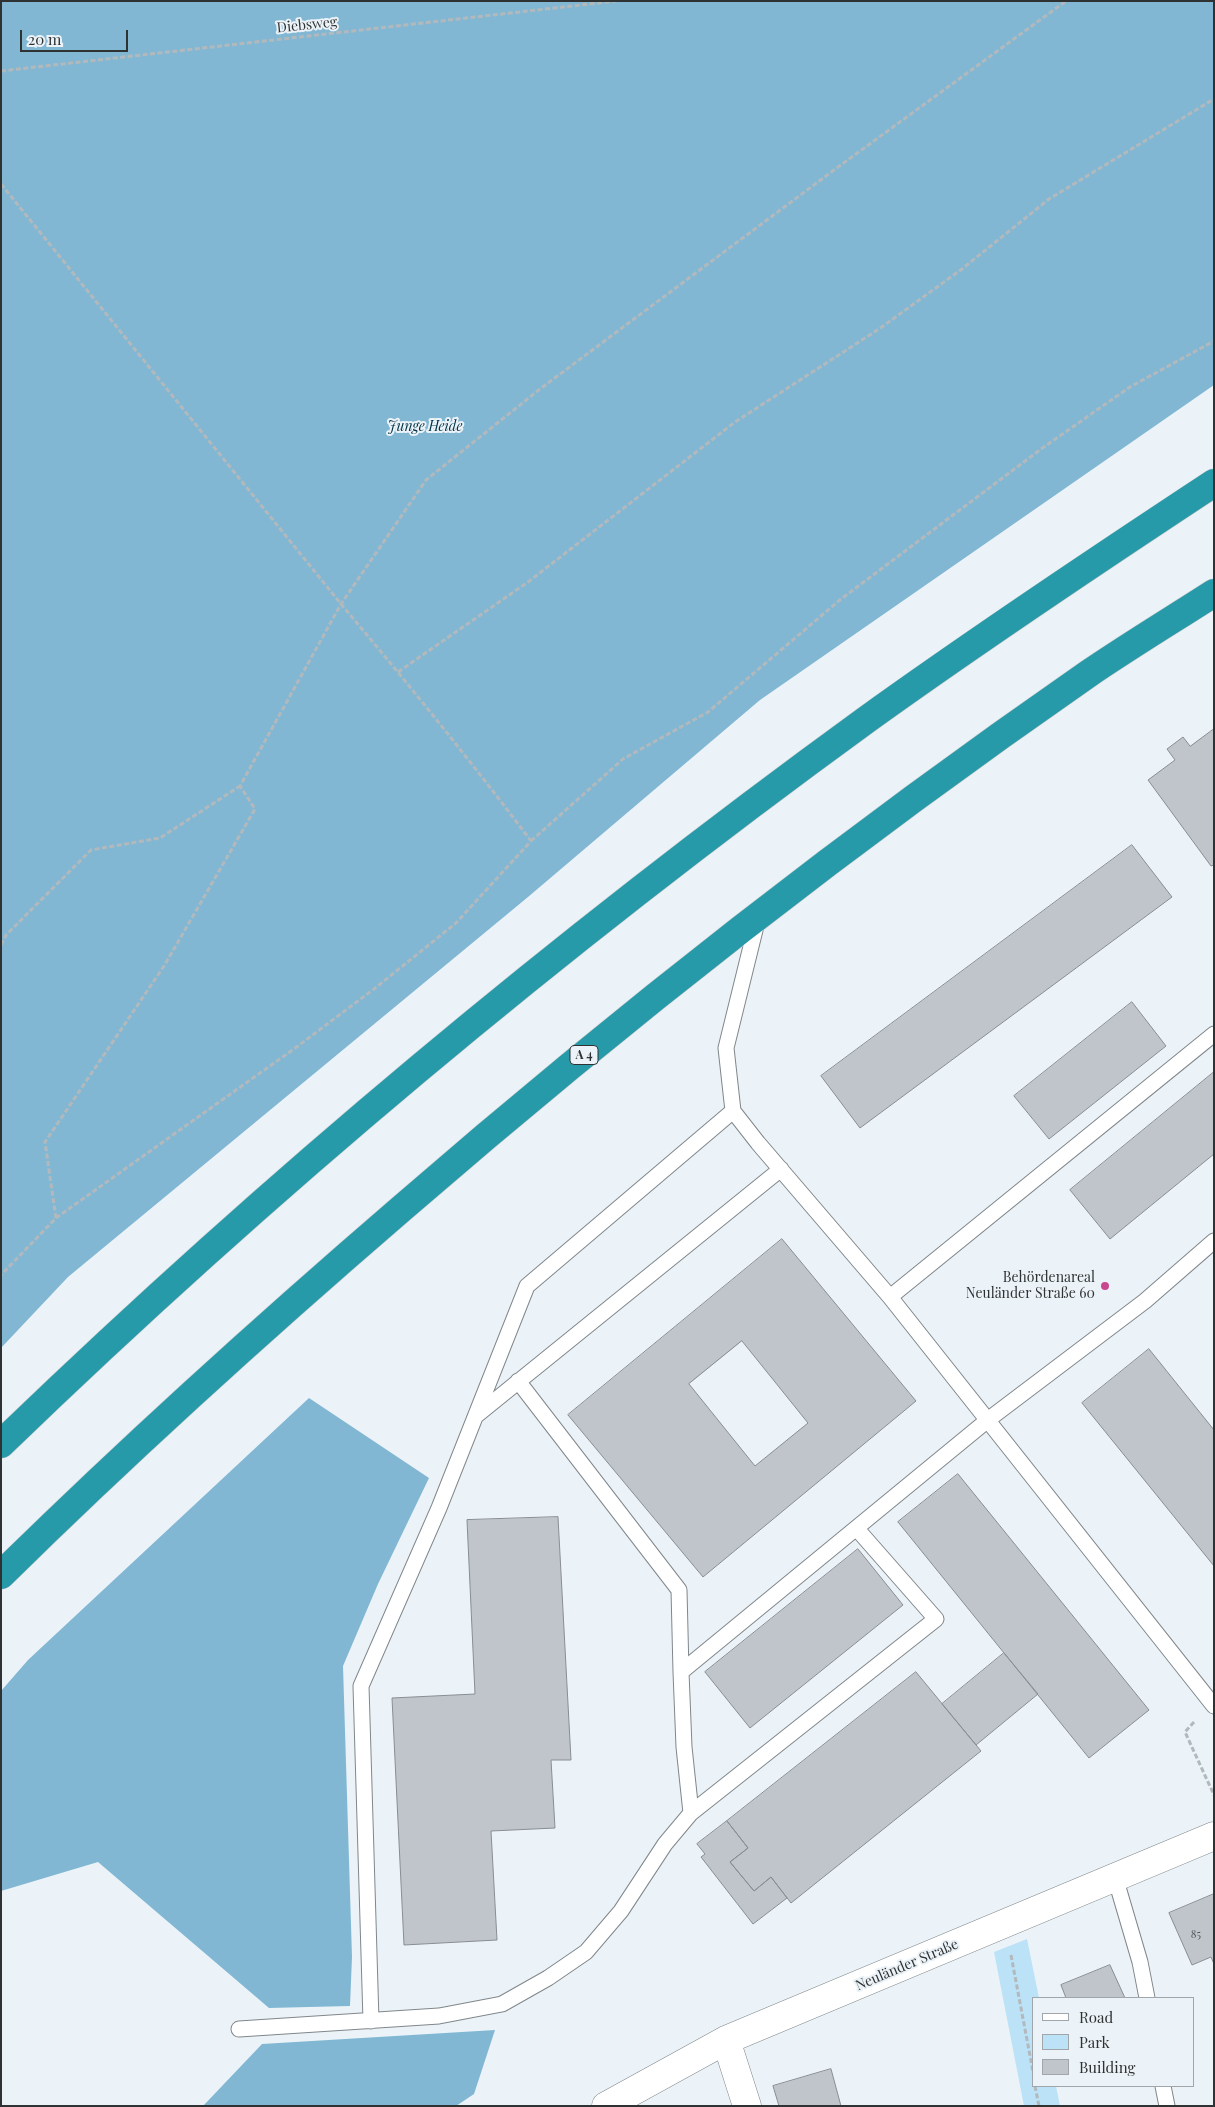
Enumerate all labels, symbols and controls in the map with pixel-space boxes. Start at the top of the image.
street label: Diebsweg [276,13,338,37]
scale bar [22,20,130,52]
text: 20 m [28,29,61,49]
park label: Junge Heide [388,419,462,435]
road number: A 4 [570,1046,598,1064]
place label: Behördenareal Neuländer Straße 60 [966,1270,1095,1302]
marker: Behördenareal Neuländer Straße 60 [1099,1280,1111,1292]
house number: 85 [1191,1928,1201,1942]
street label: Neuländer Straße [853,1936,961,1994]
legend [1032,1997,1195,2087]
text: Road [1079,2007,1113,2027]
text: Park [1079,2032,1110,2052]
text: Building [1079,2057,1135,2077]

